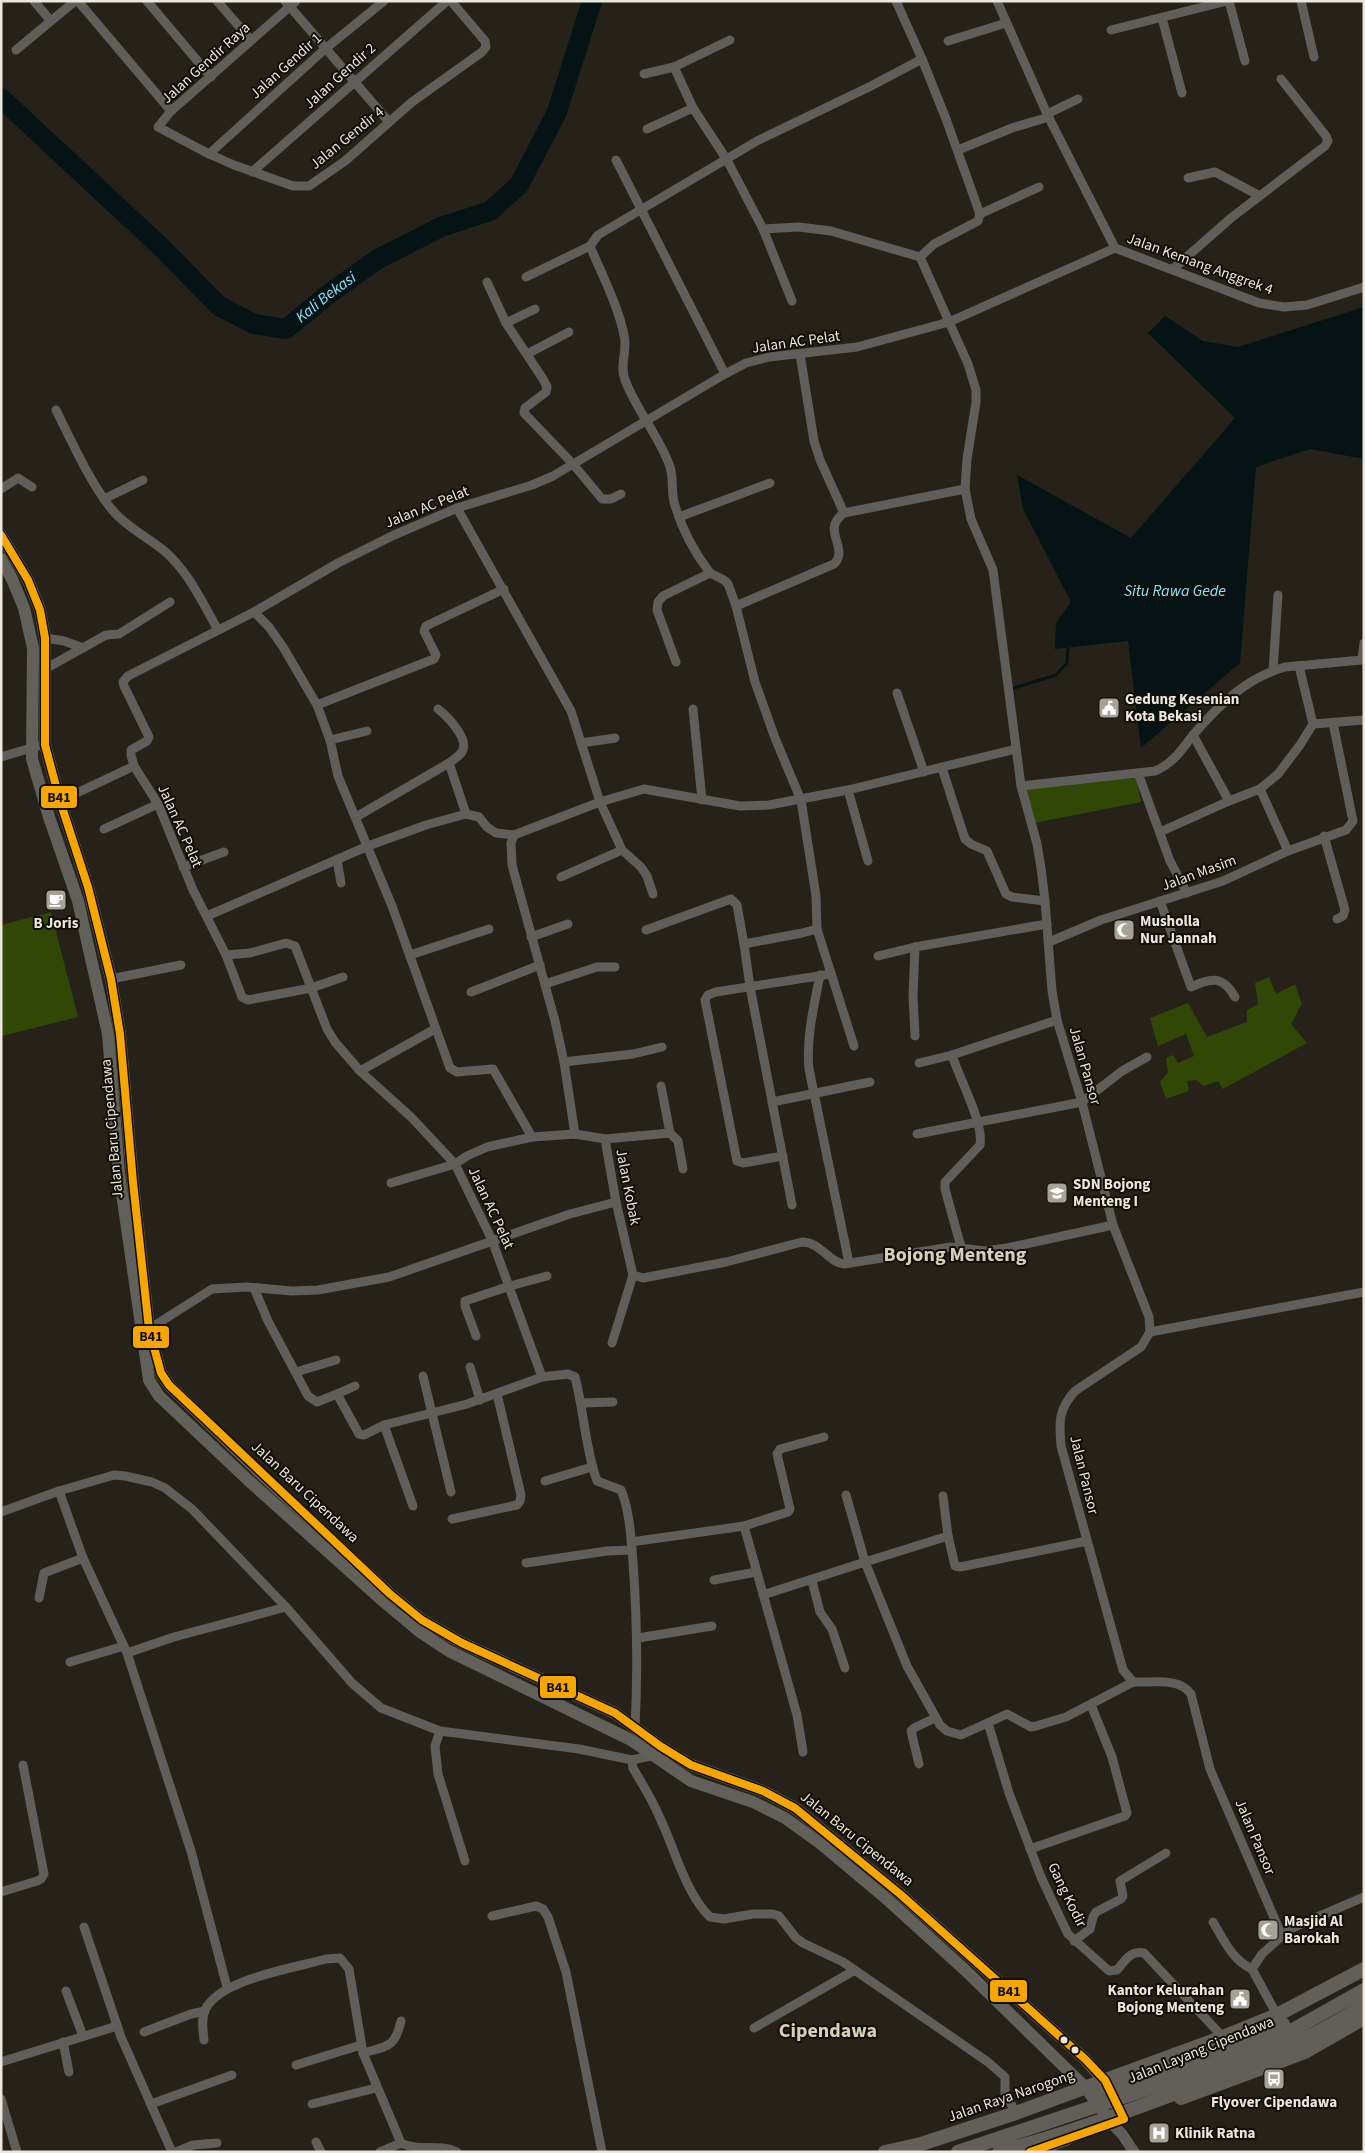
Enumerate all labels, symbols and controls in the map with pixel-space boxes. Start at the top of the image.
street label: Jalan Gendir Raya [157,17,255,109]
street label: Jalan Gendir 1 [246,28,326,104]
street label: Jalan Gendir 2 [300,38,380,114]
street label: Jalan Gendir 4 [305,101,389,174]
street label: Jalan Kemang Anggrek 4 [1124,228,1276,300]
water label: Kali Bekasi [291,267,361,328]
street label: Jalan AC Pelat [751,325,841,359]
street label: Jalan AC Pelat [382,481,472,533]
water label: Situ Rawa Gede [1124,580,1226,602]
place label: Gedung Kesenian Kota Bekasi [1125,689,1239,727]
public building icon: Gedung Kesenian Kota Bekasi [1097,696,1121,720]
street label: Jalan AC Pelat [152,781,208,871]
line badge: B41 [40,785,78,809]
text: B41 [47,788,71,808]
street label: Jalan Masim [1159,850,1239,896]
cafe icon: B Joris [44,888,68,912]
place label: Musholla Nur Jannah [1140,911,1217,949]
place label: B Joris [34,913,79,934]
mosque icon: Musholla Nur Jannah [1112,918,1136,942]
street label: Jalan Pansor [1064,1024,1106,1108]
street label: Jalan Baru Cipendawa [95,1058,129,1200]
street label: Jalan Kobak [610,1147,646,1227]
street label: Jalan AC Pelat [463,1163,519,1253]
place label: SDN Bojong Menteng I [1073,1174,1150,1212]
school or university icon: SDN Bojong Menteng I [1045,1181,1069,1205]
district label: Bojong Menteng [884,1241,1027,1269]
line badge: B41 [132,1325,170,1349]
text: B41 [139,1327,163,1347]
street label: Jalan Pansor [1064,1433,1104,1517]
street label: Jalan Baru Cipendawa [247,1436,363,1548]
line badge: B41 [539,1675,577,1699]
text: B41 [546,1678,570,1698]
street label: Jalan Baru Cipendawa [796,1787,918,1891]
street label: Jalan Pansor [1230,1796,1281,1879]
street label: Gang Kodir [1042,1859,1092,1932]
place label: Masjid Al Barokah [1284,1911,1343,1949]
mosque icon: Masjid Al Barokah [1256,1918,1280,1942]
line badge: B41 [989,1979,1028,2003]
place label: Kantor Kelurahan Bojong Menteng [1107,1980,1224,2018]
text: B41 [997,1982,1021,2002]
public building icon: Kantor Kelurahan Bojong Menteng [1228,1987,1252,2011]
street label: Jalan Layang Cipendawa [1125,2011,1277,2089]
district label: Cipendawa [779,2017,877,2045]
unlabelled marker [1059,2035,1069,2045]
unlabelled marker [1070,2045,1080,2055]
street label: Jalan Raya Narogong [945,2064,1077,2127]
bus stop icon: Flyover Cipendawa [1262,2067,1286,2091]
place label: Flyover Cipendawa [1211,2092,1337,2113]
hospital icon: Klinik Ratna [1147,2121,1171,2145]
place label: Klinik Ratna [1175,2123,1256,2144]

